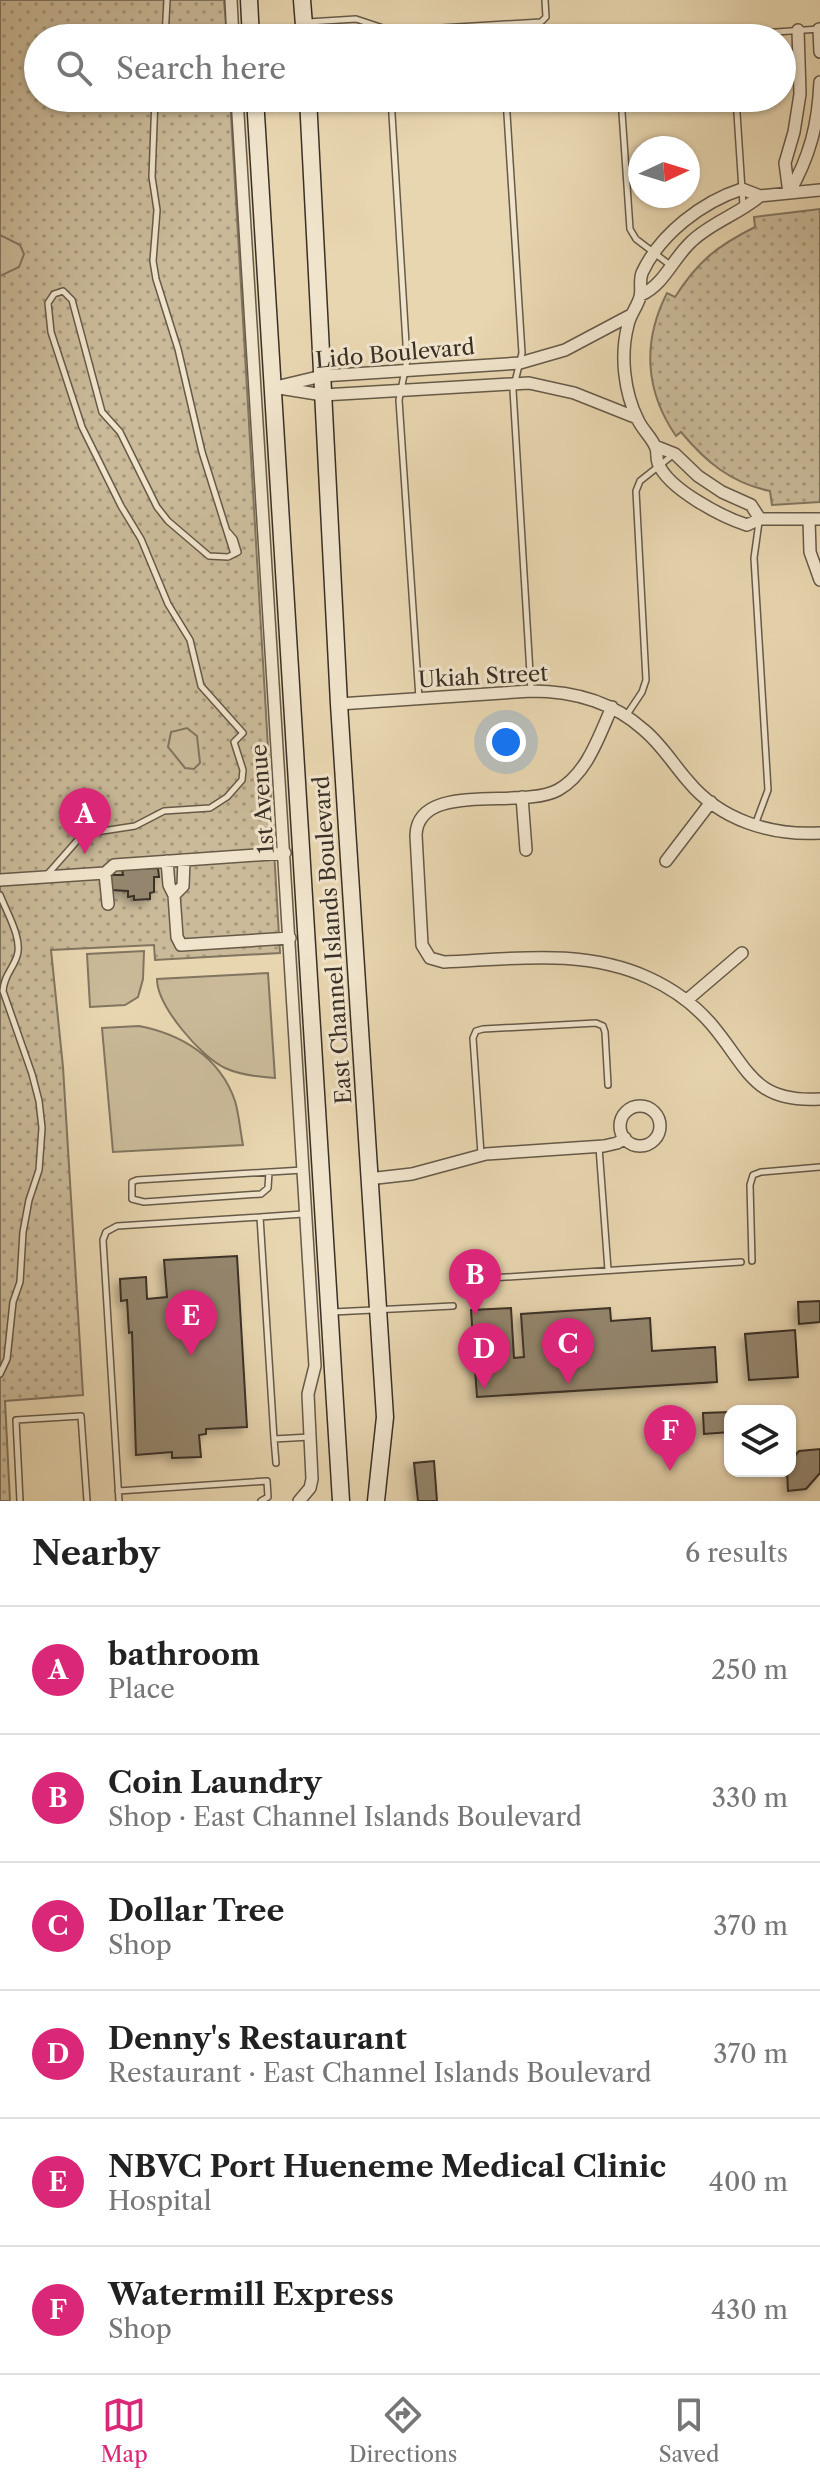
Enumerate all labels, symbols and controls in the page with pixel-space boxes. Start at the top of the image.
search box [24,24,796,112]
icon: search [52,46,96,90]
text: Search here [116,50,286,87]
north arrow [628,136,700,208]
street label: Lido Boulevard [314,333,476,374]
street label: Ukiah Street [417,660,549,693]
your location [486,722,526,762]
street label: 1st Avenue [245,743,280,855]
street label: East Channel Islands Boulevard [308,775,357,1105]
pin: A [59,788,111,854]
pin: B [449,1249,501,1315]
pin: E [165,1290,217,1356]
pin: C [542,1318,594,1384]
pin: D [458,1323,510,1389]
pin: F [644,1405,696,1471]
map controls [724,1405,796,1477]
button: layers [724,1405,796,1477]
text: Nearby [32,1532,160,1574]
text: 6 results [685,1537,788,1569]
text: bathroom [108,1636,260,1673]
text: A [48,1654,68,1686]
text: 250 m [711,1654,788,1686]
text: Place [108,1673,175,1705]
text: Coin Laundry [108,1764,322,1801]
text: B [48,1782,68,1814]
text: 330 m [712,1782,788,1814]
text: Shop · East Channel Islands Boulevard [108,1801,582,1833]
text: Dollar Tree [108,1892,284,1929]
text: C [48,1910,68,1942]
text: 370 m [713,1910,788,1942]
text: Shop [108,1929,172,1961]
text: Denny's Restaurant [108,2020,407,2057]
text: D [47,2038,69,2070]
text: 370 m [713,2038,788,2070]
text: Restaurant · East Channel Islands Boulevard [108,2057,652,2089]
text: NBVC Port Hueneme Medical Clinic [108,2148,666,2185]
text: E [49,2166,67,2198]
text: 400 m [709,2166,788,2198]
text: Hospital [108,2185,212,2217]
text: Watermill Express [108,2276,394,2313]
text: F [49,2294,67,2326]
text: 430 m [711,2294,788,2326]
text: Shop [108,2313,172,2345]
tab: Map [100,2393,148,2468]
tab: Directions [349,2393,457,2468]
tab: Saved [658,2393,719,2468]

